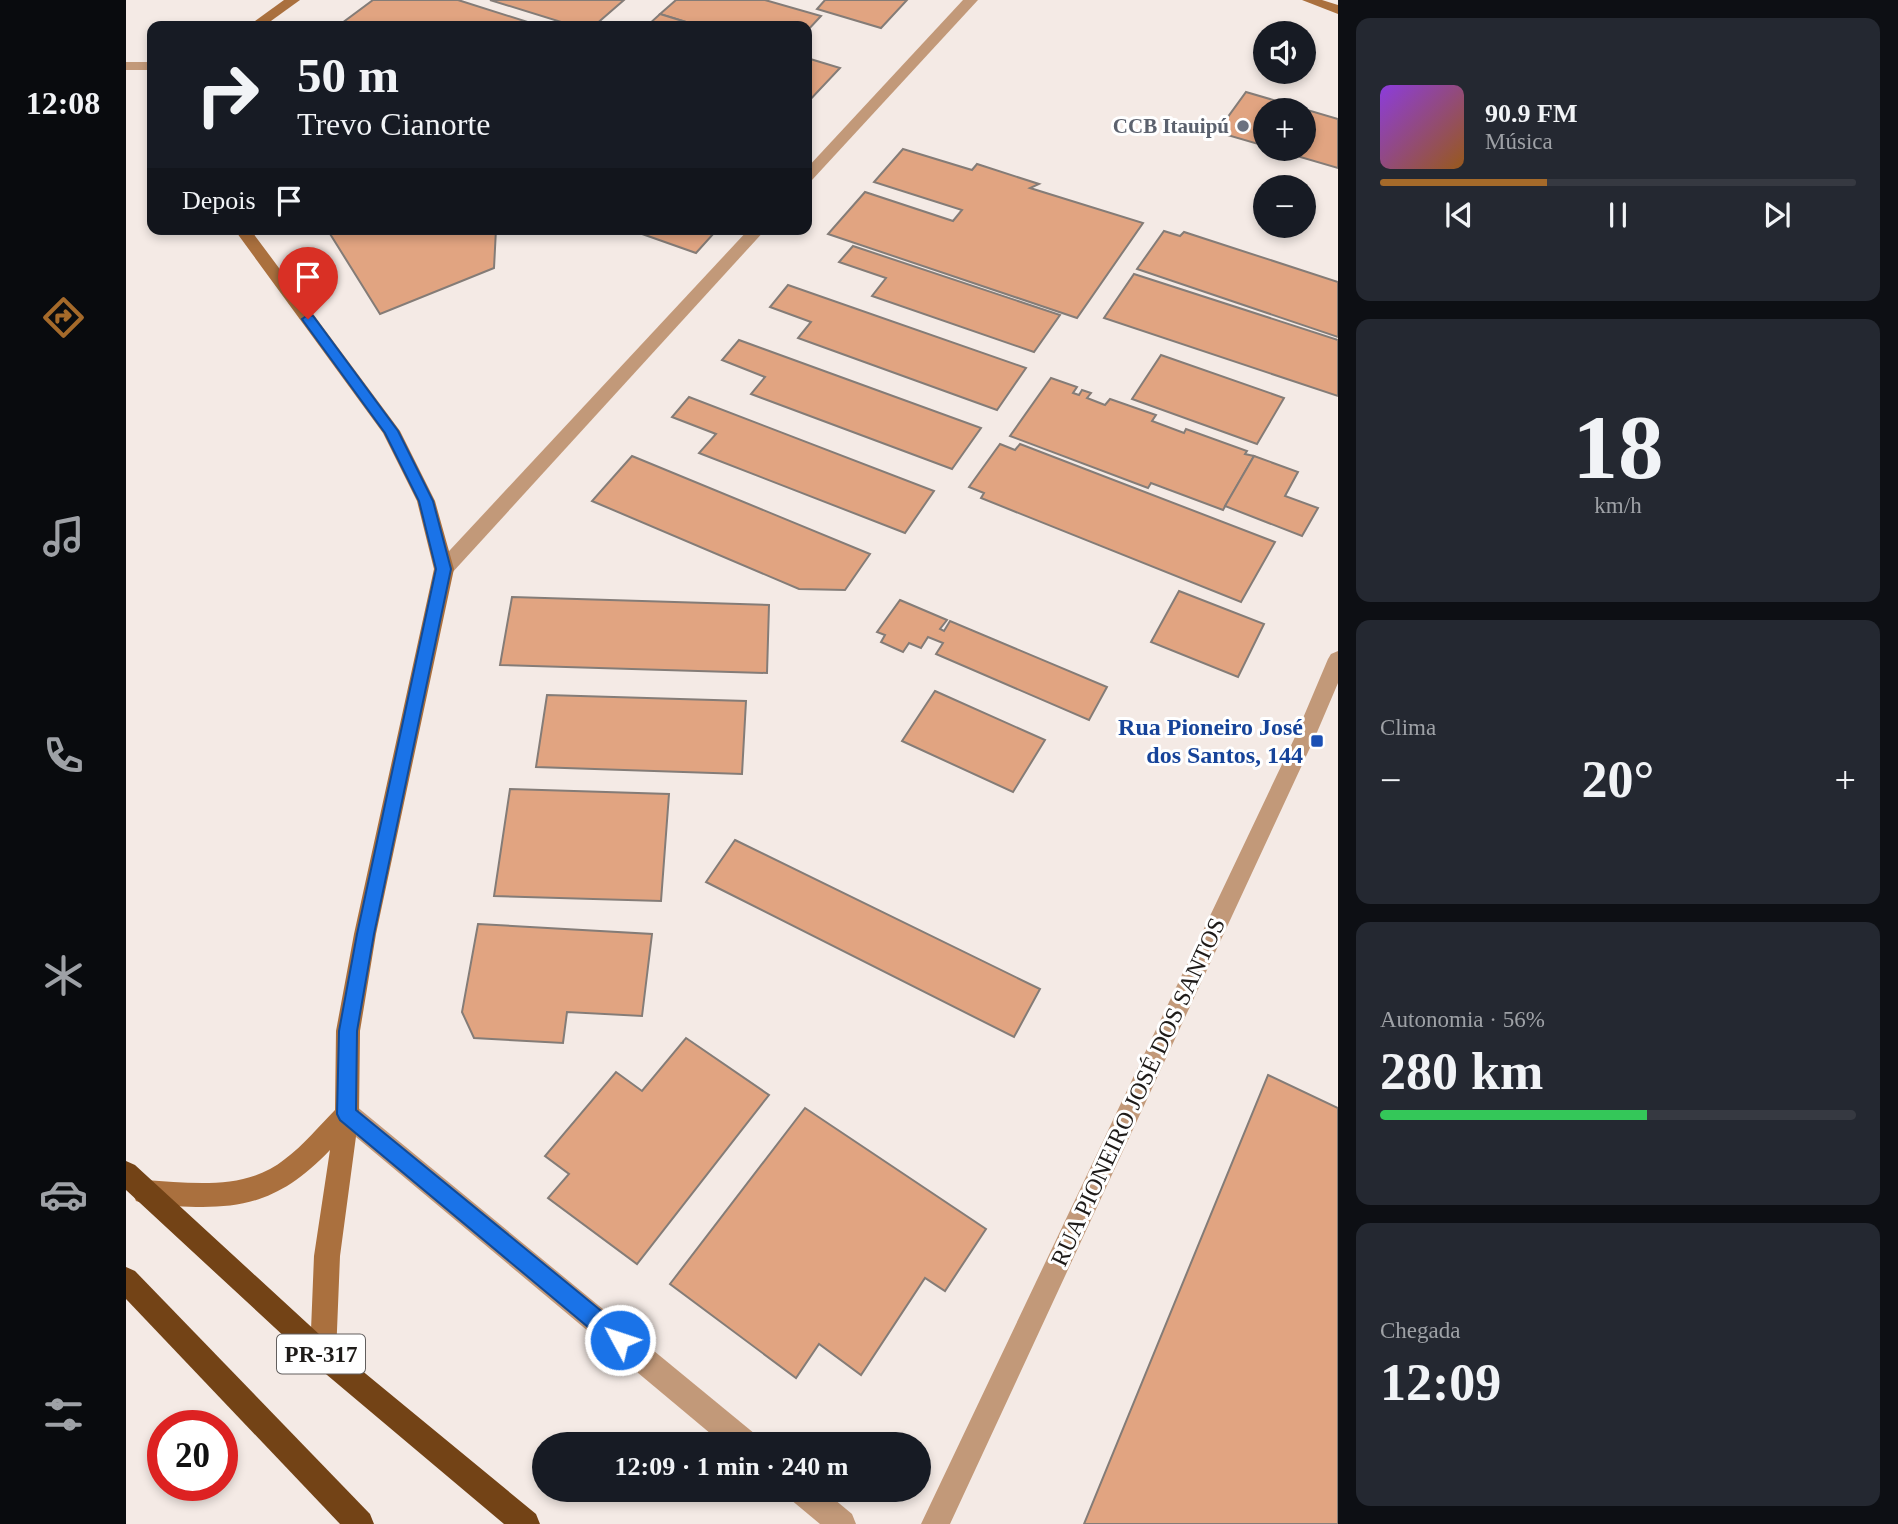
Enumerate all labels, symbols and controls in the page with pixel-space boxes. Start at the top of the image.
map controls [1253,21,1316,238]
button: sound [1253,21,1316,84]
text: 50 m [297,48,399,103]
icon: right [182,49,273,140]
text: 12:08 [26,85,100,121]
button: + [1253,98,1316,161]
text: 90.9 FM [1485,99,1577,128]
text: Trevo Cianorte [297,106,490,142]
place label: CCB Itauipú [1113,114,1229,138]
marker: CCB Itauipú [1235,118,1251,134]
text: Música [1485,129,1553,154]
button: − [1253,175,1316,238]
icon: arrive [270,182,308,220]
text: Depois [182,186,256,215]
icon: previous [1440,196,1478,234]
icon: pause [1599,196,1637,234]
icon: next [1758,196,1796,234]
pin [278,247,338,319]
icon: arrive [289,258,327,296]
icon: directions [39,293,88,342]
text: 18 [1573,397,1664,498]
text: km/h [1594,493,1642,518]
icon: music [39,512,88,561]
place label: Rua Pioneiro José dos Santos, 144 [1118,714,1303,768]
text: Clima [1380,715,1436,740]
icon: phone [39,731,88,780]
marker: Rua Pioneiro José dos Santos, 144 [1309,733,1325,749]
text: 20° [1582,751,1654,808]
text: − [1380,759,1401,801]
text: + [1835,759,1856,801]
street label: RUA PIONEIRO JOSÉ DOS SANTOS [1046,914,1230,1270]
icon: climate [39,951,88,1000]
text: Autonomia · 56% [1380,1007,1545,1032]
text: 280 km [1380,1043,1543,1100]
icon: car [39,1170,88,1219]
position arrow [583,1303,657,1377]
text: Chegada [1380,1318,1460,1343]
road number: PR-317 [277,1334,365,1373]
text: 12:09 [1380,1354,1501,1411]
icon: filters [39,1390,88,1439]
speed limit sign: 20 [147,1410,238,1501]
text: 12:09 · 1 min · 240 m [615,1452,849,1481]

